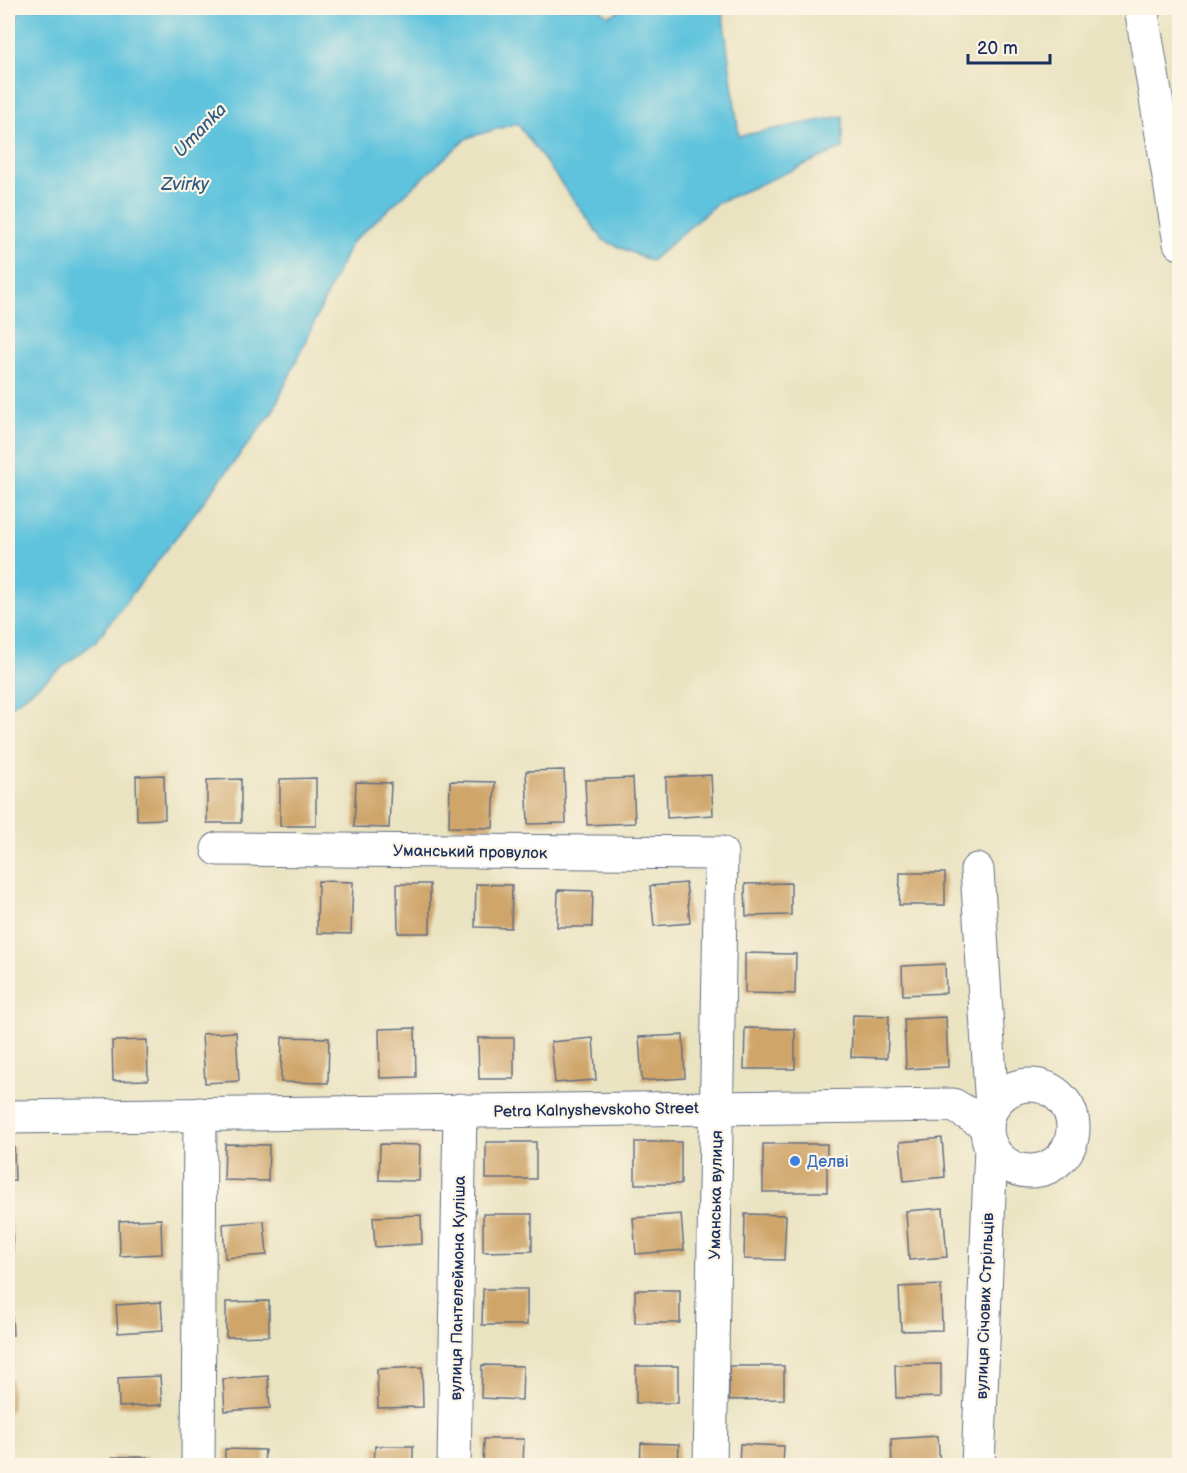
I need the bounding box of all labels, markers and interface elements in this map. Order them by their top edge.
scale bar [968,27,1050,65]
text: 20 m [977,38,1018,59]
water label: Umanka [170,99,231,162]
water label: Zvirky [160,174,210,195]
street label: Уманський провулок [393,842,548,863]
street label: Petra Kalnyshevskoho Street [493,1099,699,1122]
street label: Уманська вулиця [706,1130,727,1260]
place label: Делві [807,1153,849,1172]
marker: Делві [788,1154,802,1168]
street label: вулиця Пантелеймона Куліша [447,1175,470,1400]
street label: вулиця Січових Стрільців [973,1212,998,1400]

